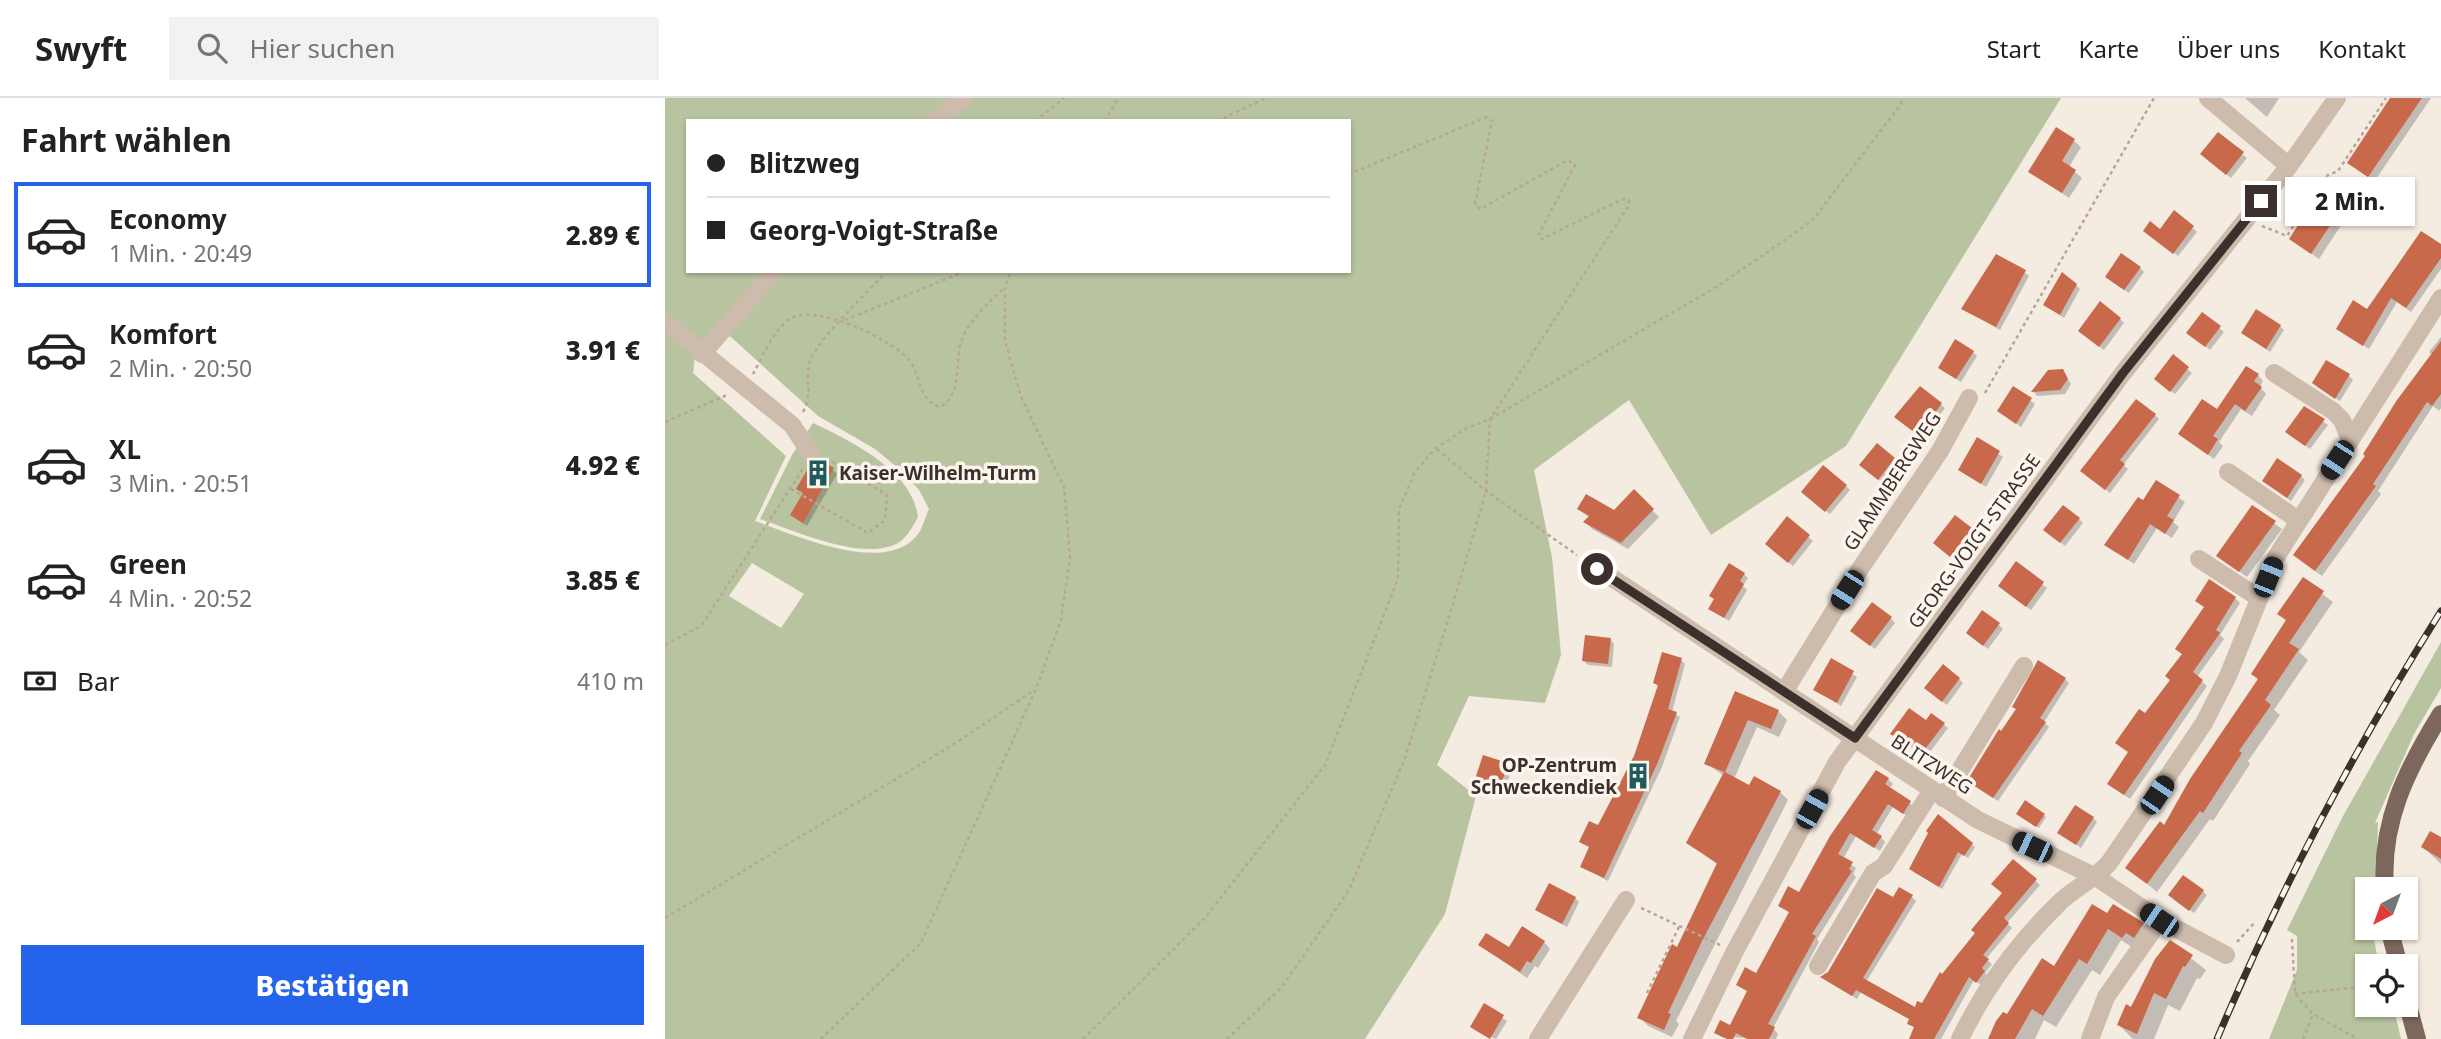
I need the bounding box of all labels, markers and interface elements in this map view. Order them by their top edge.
search box [169,17,659,80]
text: Swyft [35,26,127,71]
icon: search [193,29,231,67]
text: Hier suchen [249,30,395,66]
text: Start [1987,32,2041,65]
text: Karte [2079,32,2139,65]
text: Über uns [2177,32,2280,65]
text: Kontakt [2318,32,2406,65]
text: Fahrt wählen [21,118,232,161]
text: Blitzweg [749,145,860,181]
callout: 2 Min. [2285,176,2415,226]
route end [2245,185,2277,217]
text: 2 Min. [2315,185,2385,217]
text: Economy [109,201,227,237]
icon: car [25,203,88,266]
text: Georg-Voigt-Straße [749,212,998,248]
text: 2.89 € [566,217,640,253]
text: 1 Min. · 20:49 [109,237,252,269]
text: Komfort [109,316,217,352]
icon: car [25,318,88,381]
text: 3.91 € [566,332,640,368]
text: 2 Min. · 20:50 [109,352,252,384]
street label: GLAMMBERGWEG [1837,406,1947,556]
text: XL [109,431,141,467]
icon: car [25,433,88,496]
car [2317,437,2358,483]
text: 4.92 € [566,447,640,483]
street label: GEORG-VOIGT-STRASSE [1902,449,2046,633]
building icon: Kaiser-Wilhelm-Turm [803,458,833,488]
place label: Kaiser-Wilhelm-Turm [839,460,1036,486]
text: 3 Min. · 20:51 [109,467,252,499]
text: Green [109,546,187,582]
icon: car [25,548,88,611]
route start [1581,553,1613,585]
car [2251,554,2286,600]
text: 3.85 € [566,562,640,598]
car [1827,567,1868,613]
text: 4 Min. · 20:52 [109,582,252,614]
icon: cash [21,662,59,700]
text: Bar [77,663,119,699]
text: 410 m [577,665,644,697]
street label: BLITZWEG [1886,728,1978,800]
place label: OP-Zentrum Schweckendiek [1471,752,1617,800]
building icon: OP-Zentrum Schweckendiek [1623,761,1653,791]
car [2137,772,2178,818]
car [1793,786,1832,832]
car [2009,829,2056,865]
north arrow [2355,877,2419,940]
map controls [2355,877,2418,1017]
car [2136,900,2183,940]
button: Bestätigen [21,945,644,1025]
button: locate [2355,954,2418,1017]

